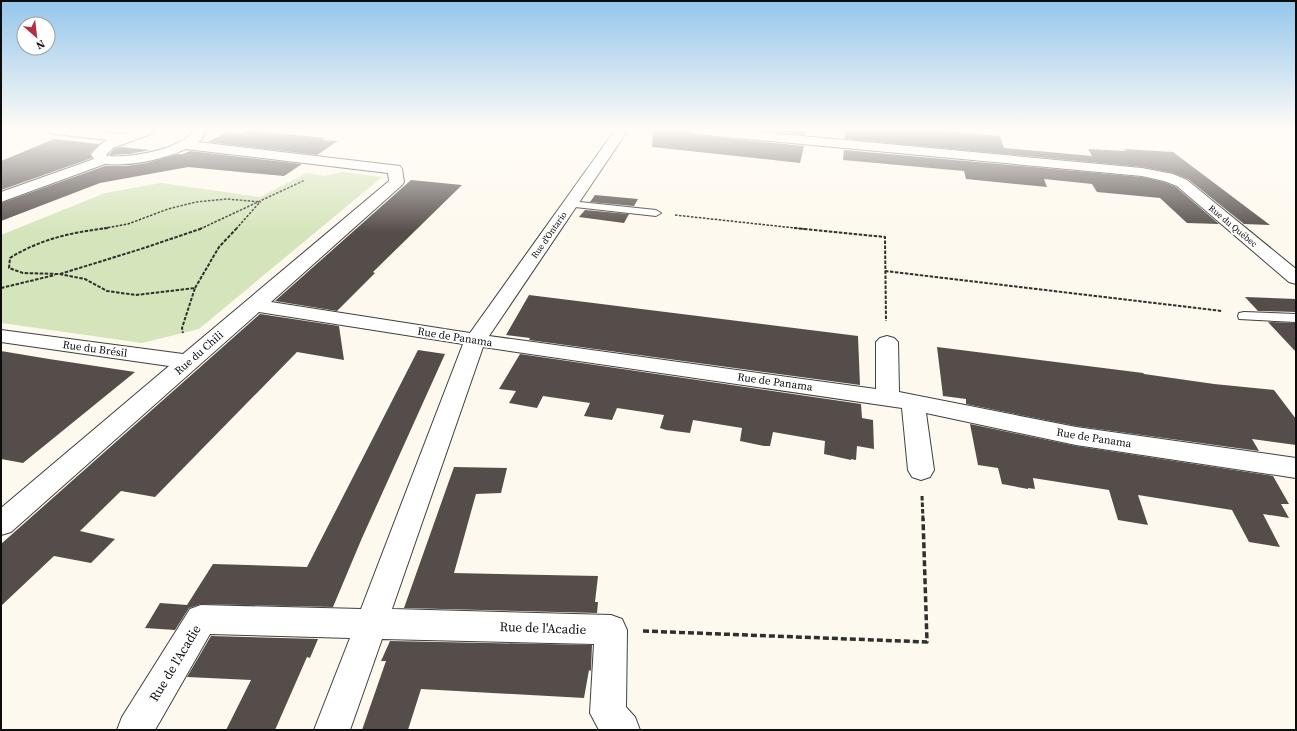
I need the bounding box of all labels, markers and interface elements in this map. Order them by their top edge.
north arrow [16,16,56,56]
text: N [33,36,48,53]
street label: Rue du Québec [1206,202,1260,250]
street label: Rue d'Ontario [528,209,570,261]
street label: Rue de Panama [416,324,494,350]
street label: Rue du Chili [171,328,227,378]
street label: Rue du Brésil [62,337,128,361]
street label: Rue de Panama [736,369,814,395]
street label: Rue de Panama [1055,425,1133,451]
street label: Rue de l'Acadie [499,618,587,638]
street label: Rue de l'Acadie [145,621,205,704]

